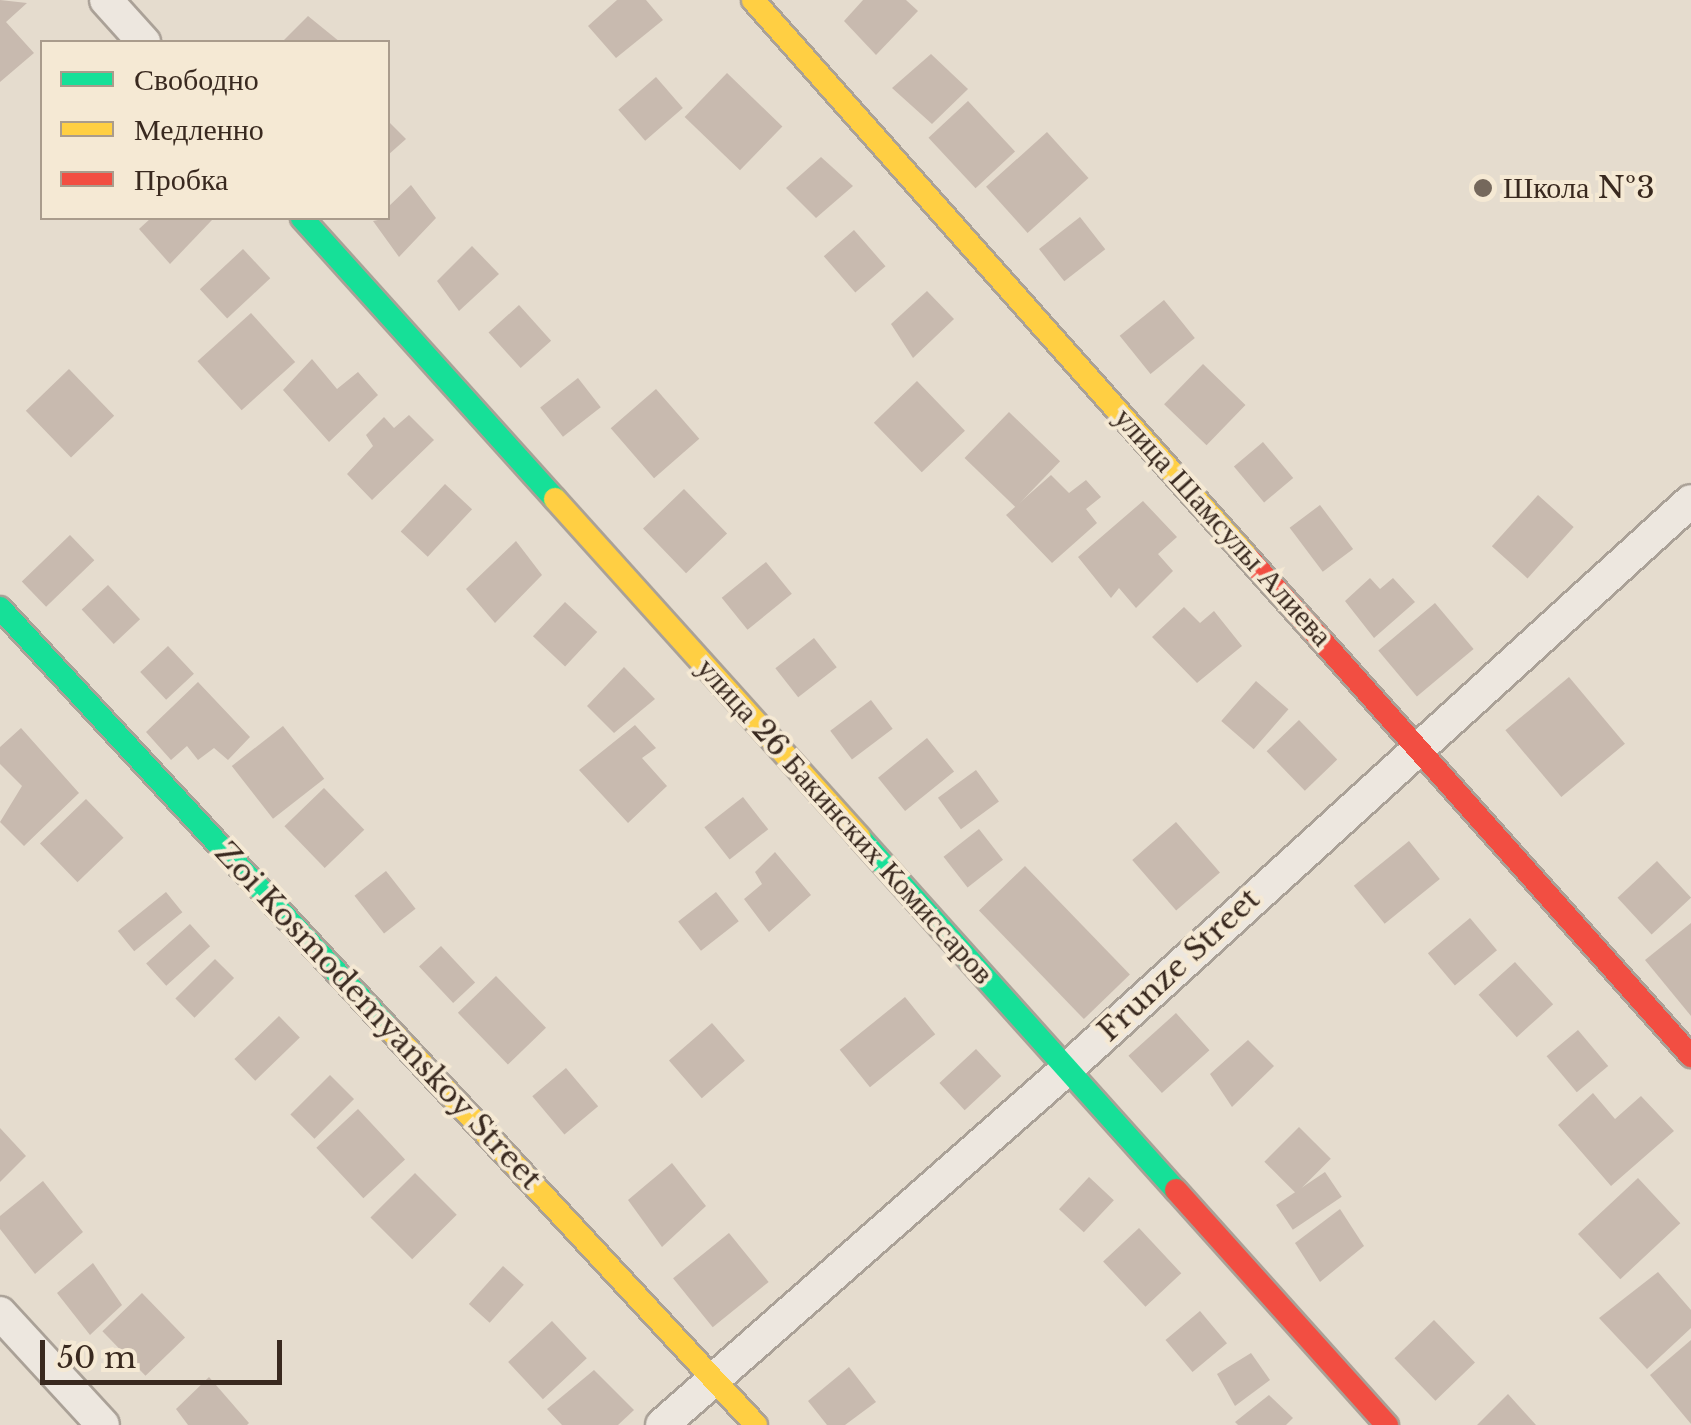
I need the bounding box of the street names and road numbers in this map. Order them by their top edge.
street label: улица Шамсулы Алиева [1106,400,1340,654]
street label: улица 26 Бакинских Комиссаров [689,651,1001,991]
street label: Zoi Kosmodemyanskoy Street [207,835,549,1197]
street label: Frunze Street [1091,881,1267,1049]

